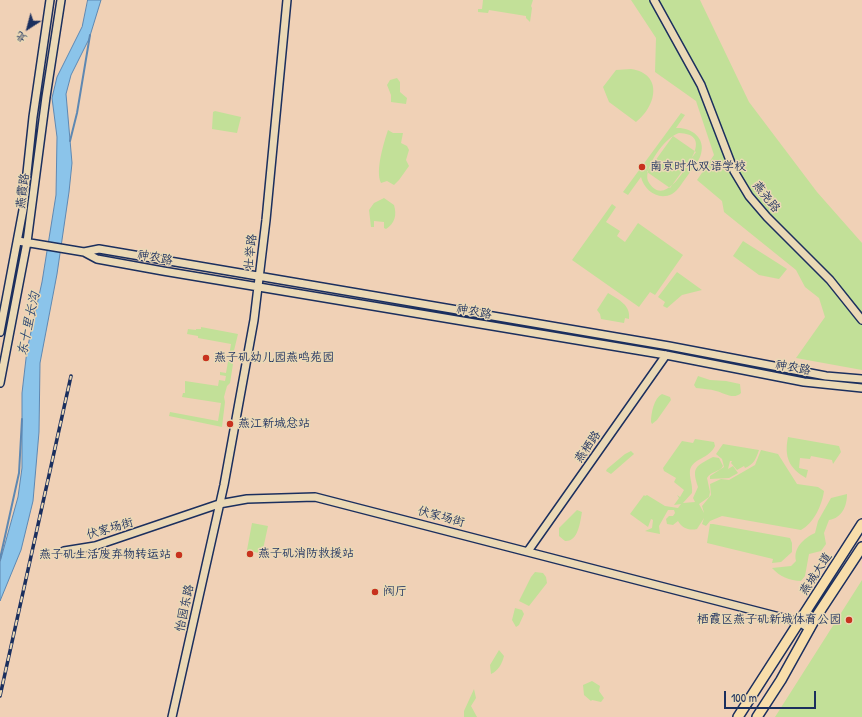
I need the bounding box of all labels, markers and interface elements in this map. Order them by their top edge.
north arrow [8,8,48,48]
text: 北 [12,29,30,47]
place label: 南京时代双语学校 [650,160,746,174]
marker: 南京时代双语学校 [637,162,647,172]
street label: 燕霞路 [14,172,32,210]
street label: 燕尧路 [749,178,783,216]
street label: 壮举路 [242,233,260,271]
street label: 神农路 [136,248,174,268]
water label: 东十里长沟 [15,291,43,357]
street label: 神农路 [455,302,493,322]
place label: 燕子矶幼儿园燕鸣苑园 [214,351,334,365]
marker: 燕子矶幼儿园燕鸣苑园 [201,353,211,363]
street label: 神农路 [774,358,812,378]
place label: 燕江新城总站 [238,417,310,431]
marker: 燕江新城总站 [225,419,235,429]
street label: 燕栖路 [572,428,604,466]
street label: 伏家场街 [416,504,466,530]
street label: 伏家场街 [85,515,135,543]
place label: 燕子矶消防救援站 [258,547,354,561]
place label: 燕子矶生活废弃物转运站 [39,548,171,562]
marker: 燕子矶消防救援站 [245,549,255,559]
marker: 燕子矶生活废弃物转运站 [174,550,184,560]
street label: 燕城大道 [797,550,835,598]
street label: 怡园东路 [173,583,197,633]
place label: 阀厅 [383,585,407,599]
marker: 阀厅 [370,587,380,597]
place label: 栖霞区燕子矶新城体育公园 [697,613,841,627]
marker: 栖霞区燕子矶新城体育公园 [844,615,854,625]
scale bar [726,683,818,709]
text: 100 m [731,689,757,706]

